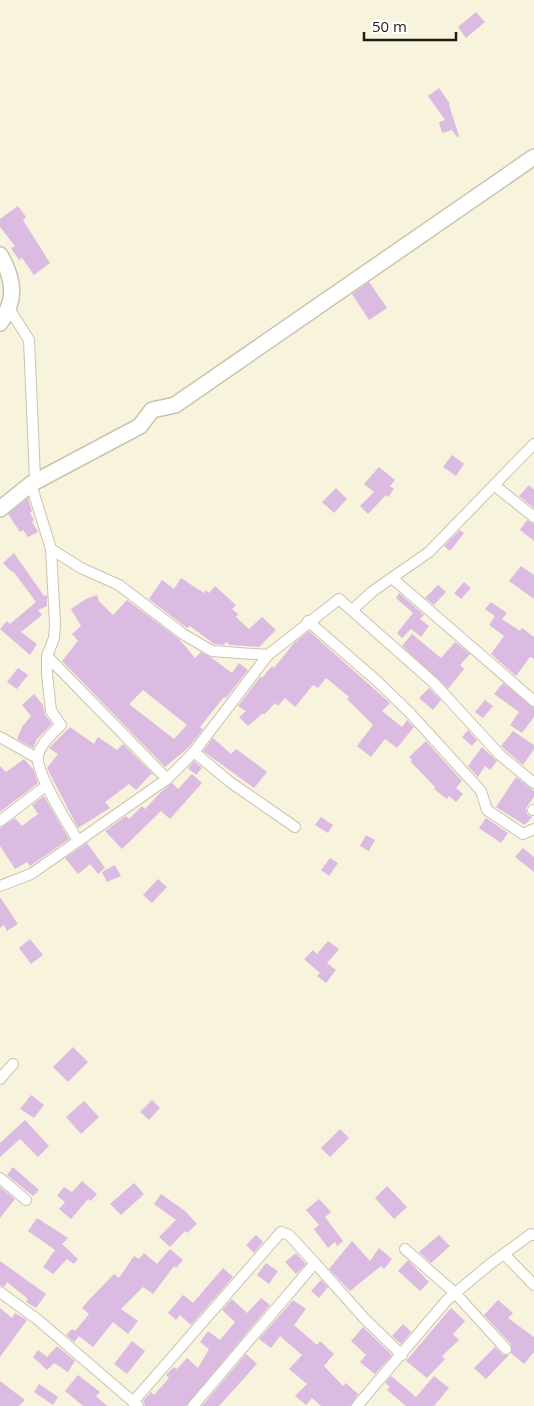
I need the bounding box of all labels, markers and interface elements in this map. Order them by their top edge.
scale bar [364,10,456,42]
text: 50 m [372,16,407,36]

